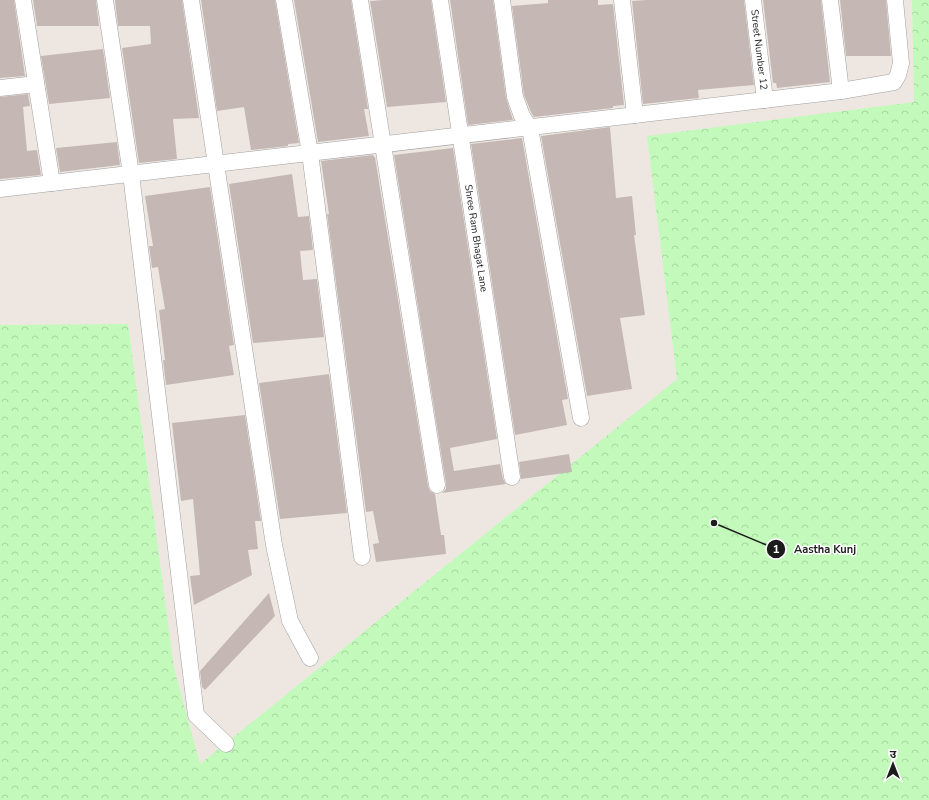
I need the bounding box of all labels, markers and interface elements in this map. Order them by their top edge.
street label: Street Number 12 [747,9,771,91]
street label: Shree Ram Bhagat Lane [461,184,491,293]
callout: Aastha Kunj [766,537,864,560]
text: 1 [772,541,780,557]
text: Aastha Kunj [794,542,856,557]
north arrow [873,744,913,784]
text: उ [890,747,897,762]

